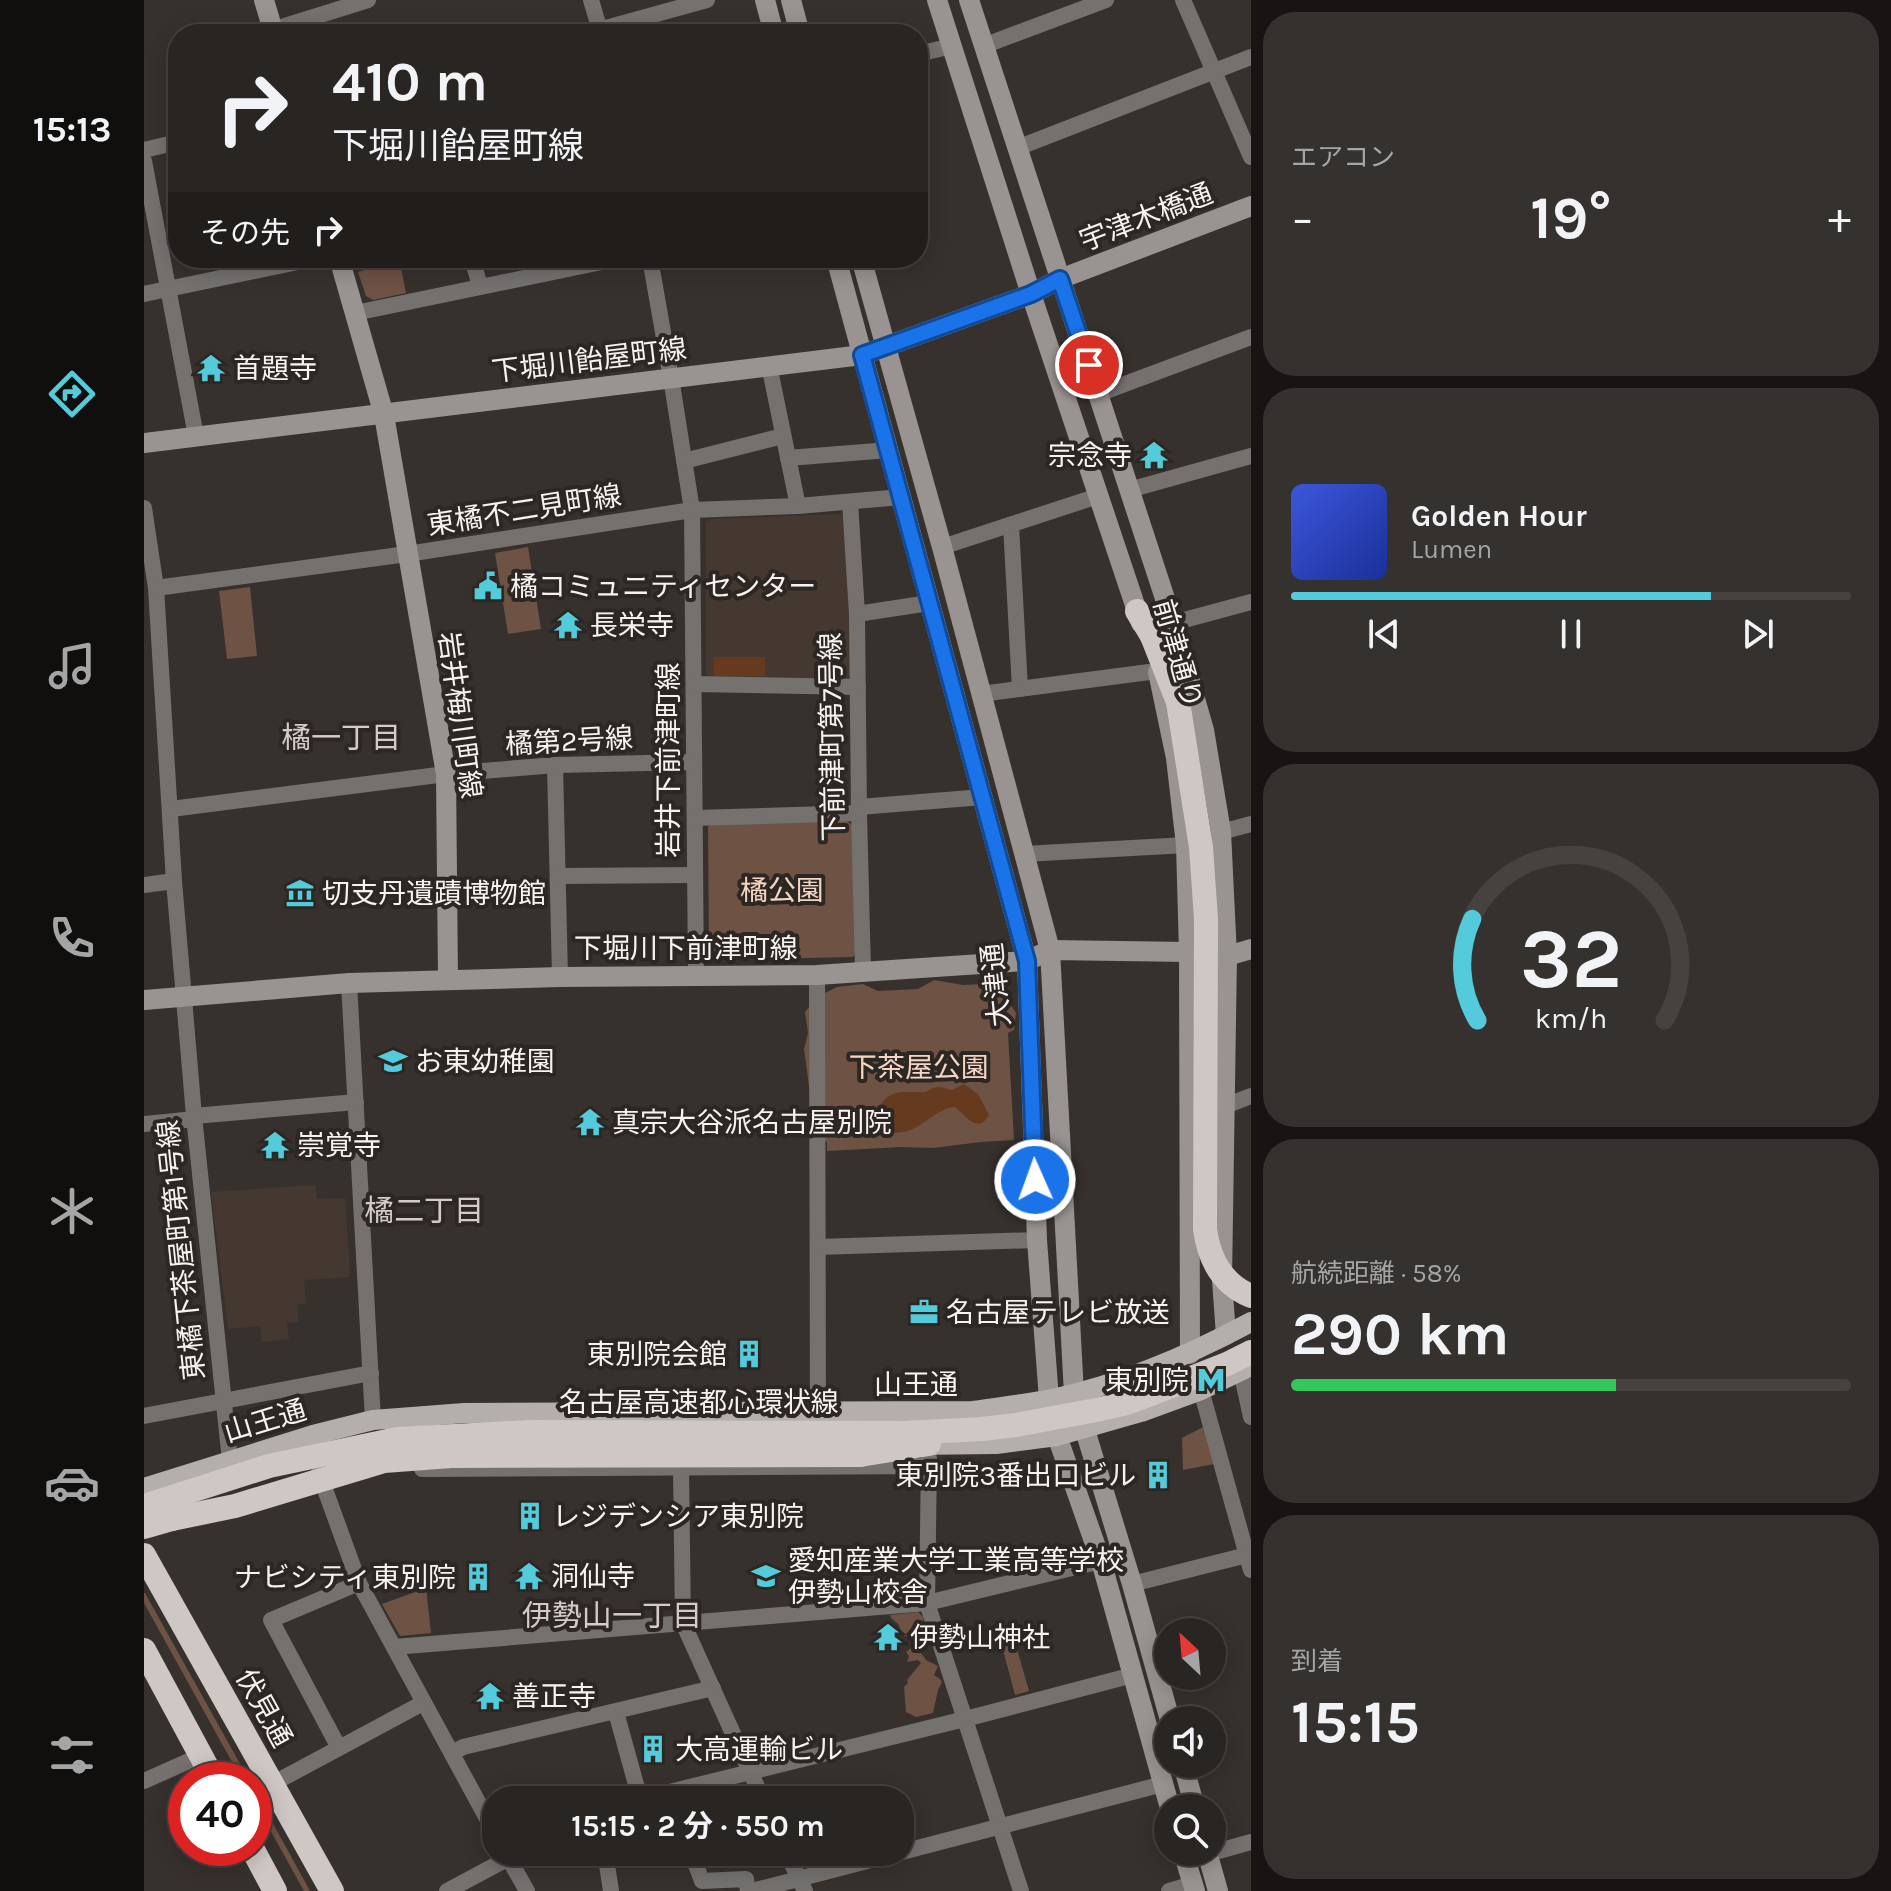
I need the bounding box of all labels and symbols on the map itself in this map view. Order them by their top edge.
street label: 宇津木橋通 [1075,177,1217,257]
pin [1055,331,1123,399]
street label: 下堀川飴屋町線 [490,332,688,388]
place label: 首題寺 [233,352,317,385]
temple icon: 首題寺 [196,353,226,383]
place label: 宗念寺 [1048,439,1132,472]
temple icon: 宗念寺 [1139,440,1169,470]
street label: 東橘不二見町線 [425,478,623,542]
place label: 橘コミュニティセンター [510,570,816,603]
public building icon: 橘コミュニティセンター [473,571,503,601]
street label: 前津通り [1147,596,1209,712]
place label: 長栄寺 [590,609,674,642]
temple icon: 長栄寺 [553,610,583,640]
street label: 岩井梅川町線 [432,630,488,800]
street label: 下前津町第7号線 [814,632,850,842]
street label: 岩井下前津町線 [652,662,685,858]
district label: 橘一丁目 [281,720,401,756]
street label: 橘第2号線 [504,721,634,761]
park label: 橘公園 [740,874,824,907]
place label: 切支丹遺蹟博物館 [322,877,546,910]
museum icon: 切支丹遺蹟博物館 [285,878,315,908]
street label: 下堀川下前津町線 [574,932,798,965]
street label: 大津通 [975,941,1017,1029]
place label: お東幼稚園 [415,1045,555,1078]
school or university icon: お東幼稚園 [378,1046,408,1076]
park label: 下茶屋公園 [849,1051,989,1084]
place label: 真宗大谷派名古屋別院 [612,1106,892,1139]
temple icon: 真宗大谷派名古屋別院 [575,1107,605,1137]
street label: 東橘下茶屋町第1号線 [151,1118,211,1382]
place label: 崇覚寺 [297,1129,381,1162]
temple icon: 崇覚寺 [260,1130,290,1160]
position arrow [993,1138,1077,1222]
district label: 橘二丁目 [364,1193,484,1229]
place label: 名古屋テレビ放送 [946,1296,1170,1329]
office icon: 名古屋テレビ放送 [909,1297,939,1327]
place label: 東別院会館 [587,1338,727,1371]
building icon: 東別院会館 [734,1339,764,1369]
place label: 東別院 [1105,1364,1189,1397]
metro station icon: 東別院 [1196,1365,1226,1395]
street label: 山王通 [874,1368,958,1401]
street label: 名古屋高速都心環状線 [559,1386,839,1419]
street label: 山王通 [220,1393,310,1449]
place label: 東別院3番出口ビル [895,1459,1136,1492]
building icon: 東別院3番出口ビル [1143,1460,1173,1490]
place label: レジデンシア東別院 [552,1500,804,1533]
building icon: レジデンシア東別院 [515,1501,545,1531]
place label: 愛知産業大学工業高等学校 伊勢山校舎 [788,1544,1124,1609]
place label: 洞仙寺 [551,1560,635,1593]
place label: ナビシティ東別院 [234,1561,456,1594]
temple icon: 洞仙寺 [514,1561,544,1591]
school or university icon: 愛知産業大学工業高等学校 伊勢山校舎 [751,1561,781,1591]
building icon: ナビシティ東別院 [463,1562,493,1592]
district label: 伊勢山一丁目 [522,1598,702,1634]
north arrow [1154,1618,1226,1690]
place label: 伊勢山神社 [910,1621,1050,1654]
temple icon: 伊勢山神社 [873,1622,903,1652]
street label: 伏見通 [229,1663,299,1753]
place label: 善正寺 [512,1680,596,1713]
temple icon: 善正寺 [475,1681,505,1711]
place label: 大高運輸ビル [675,1733,843,1766]
building icon: 大高運輸ビル [638,1734,668,1764]
speed limit sign: 40 [168,1762,272,1866]

